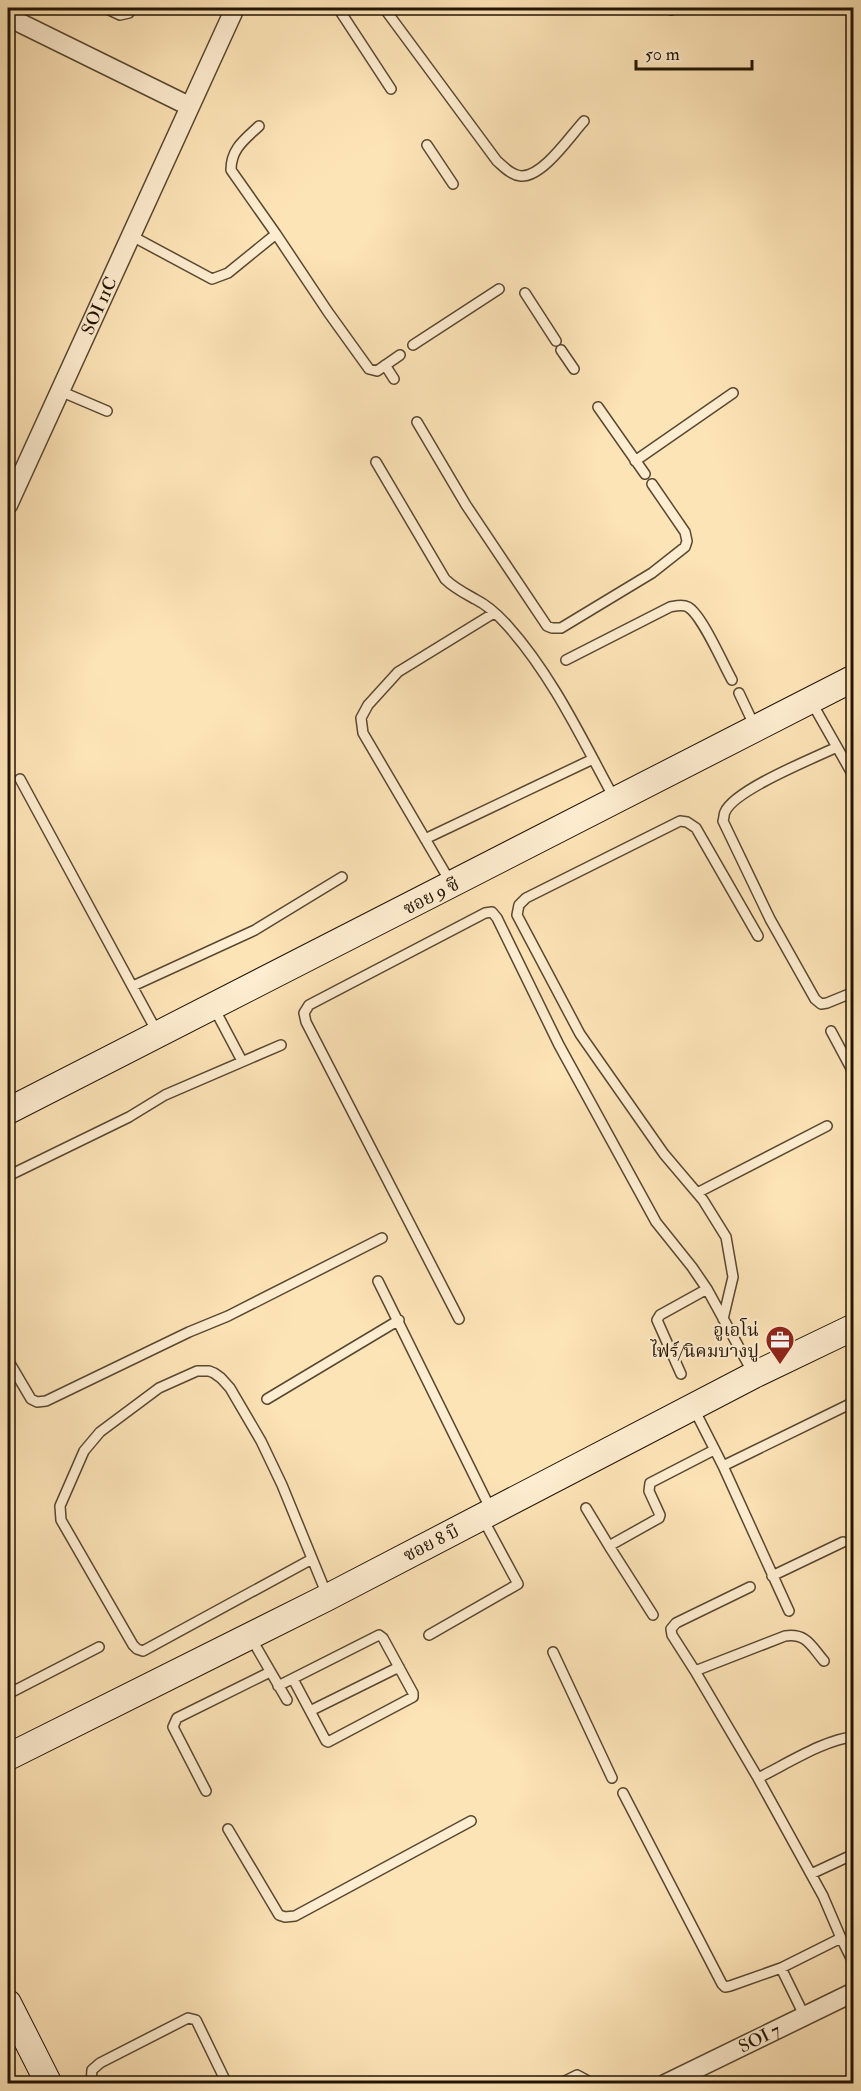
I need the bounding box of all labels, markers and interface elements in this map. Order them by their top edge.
scale bar [636,33,752,71]
text: 50 m [645,43,680,66]
street label: SOI 11C [76,273,123,339]
street label: ซอย 9 ซี [399,873,463,920]
place label: อูเอโน่ ไฟร์/นิคมบางปู [650,1317,759,1363]
office icon: อูเอโน่ ไฟร์/นิคมบางปู [764,1324,796,1366]
street label: ซอย 8 บี [400,1520,463,1567]
street label: SOI 7 [735,2019,784,2058]

